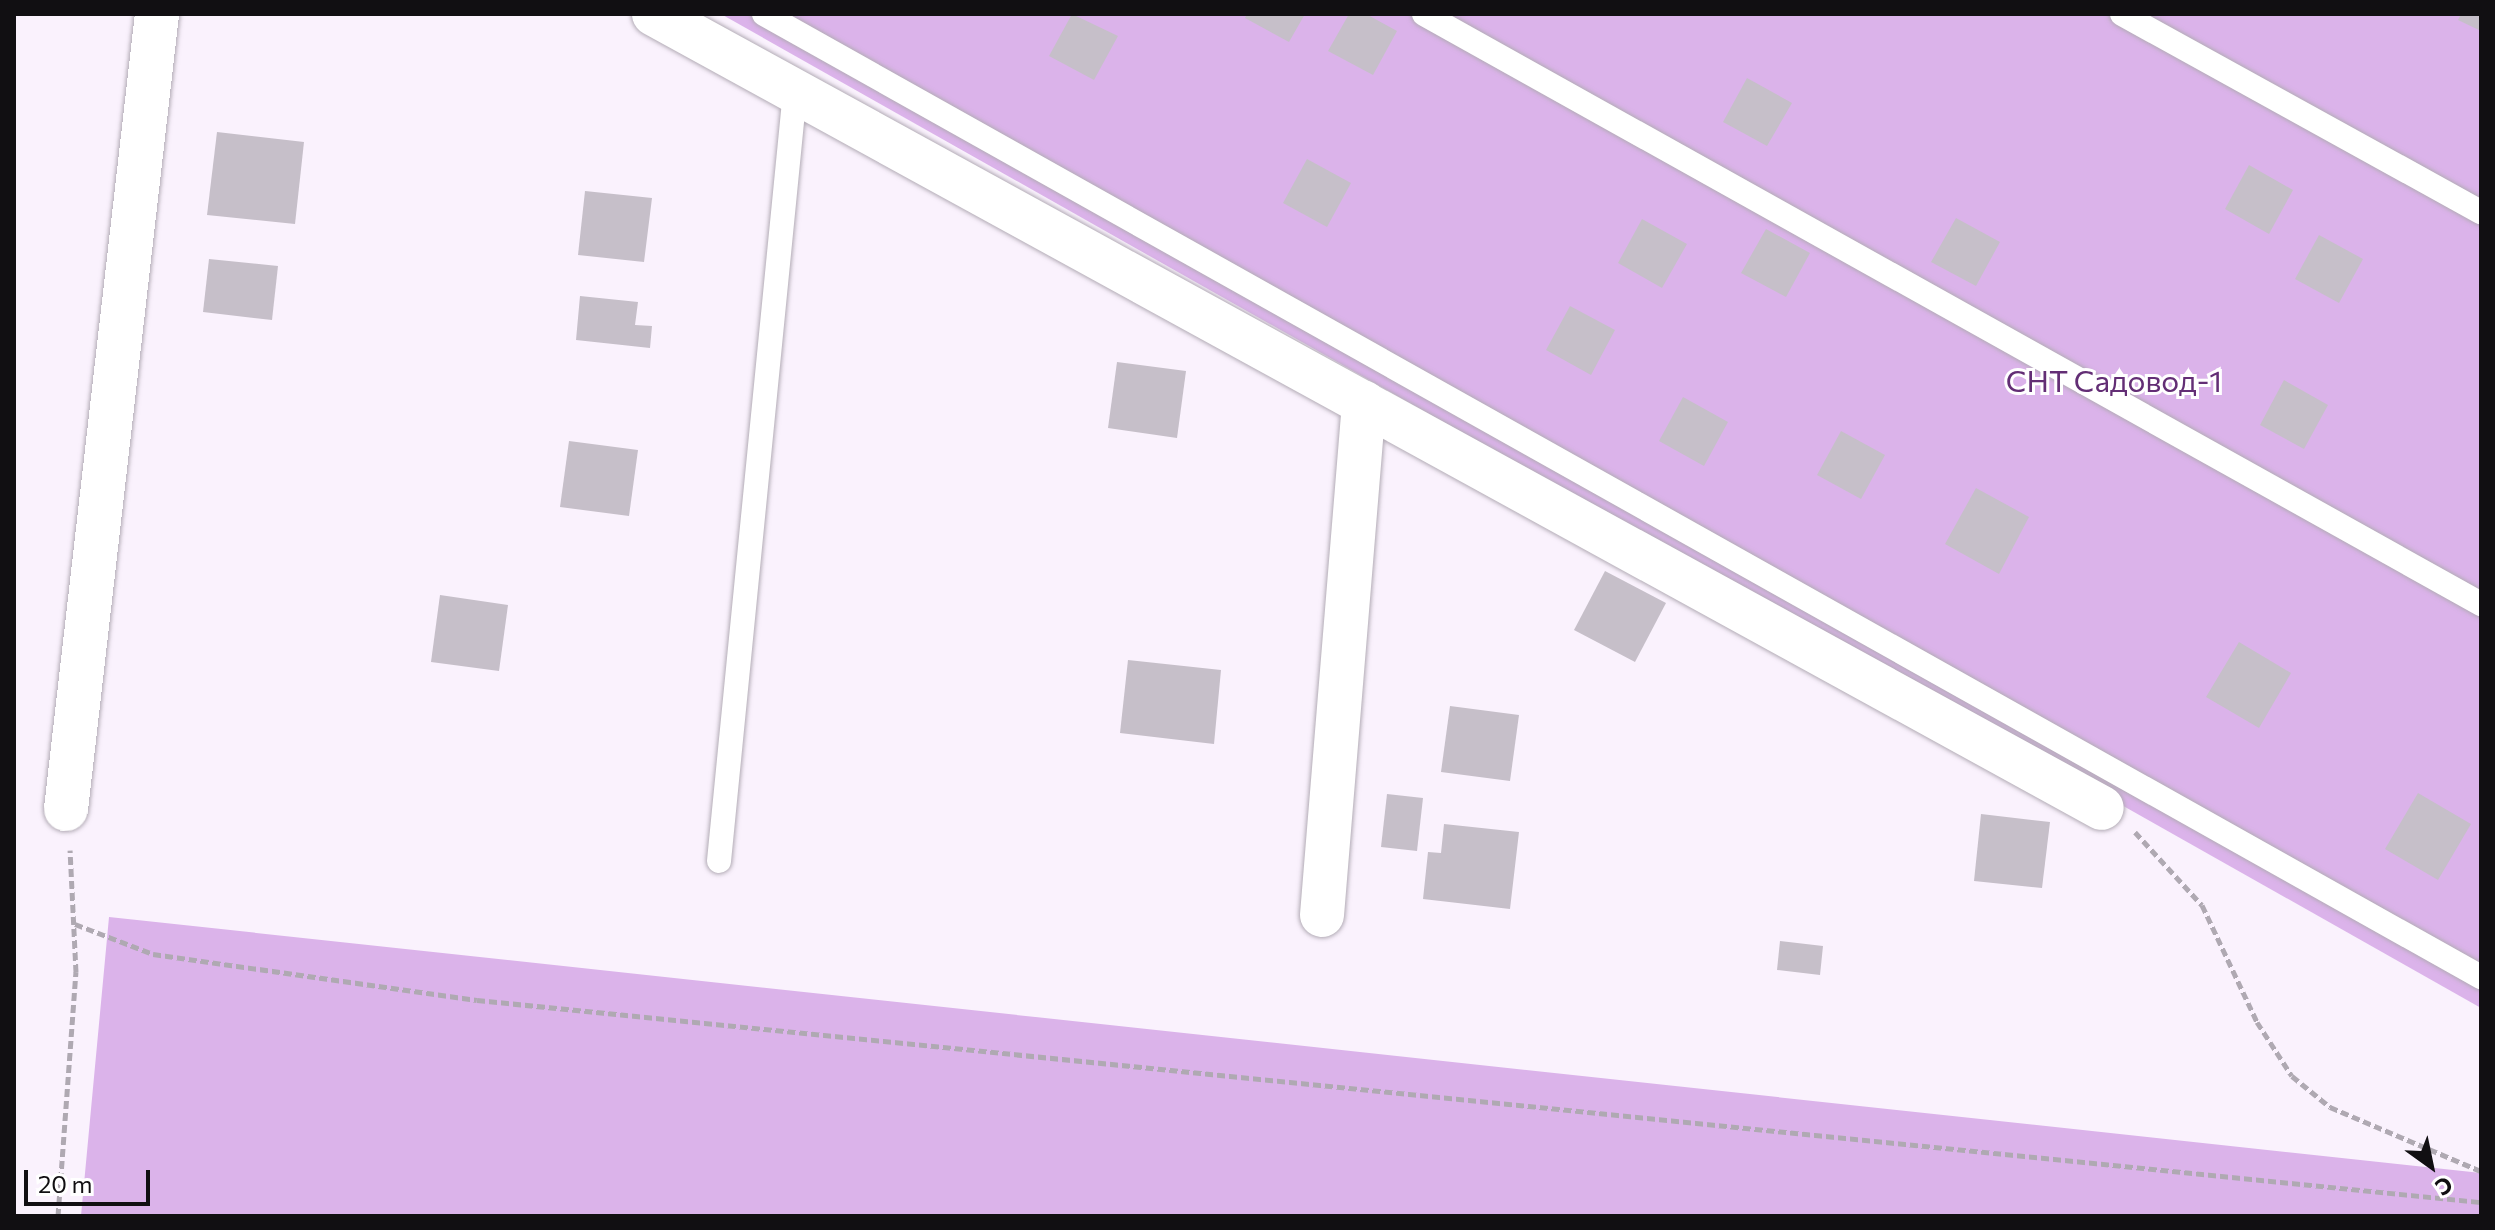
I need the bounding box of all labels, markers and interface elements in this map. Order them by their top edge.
park label: СНТ Садовод-1 [2006,362,2222,398]
north arrow [2391,1126,2471,1206]
scale bar [28,1154,154,1204]
text: 20 m [38,1169,92,1198]
text: С [2431,1171,2458,1202]

